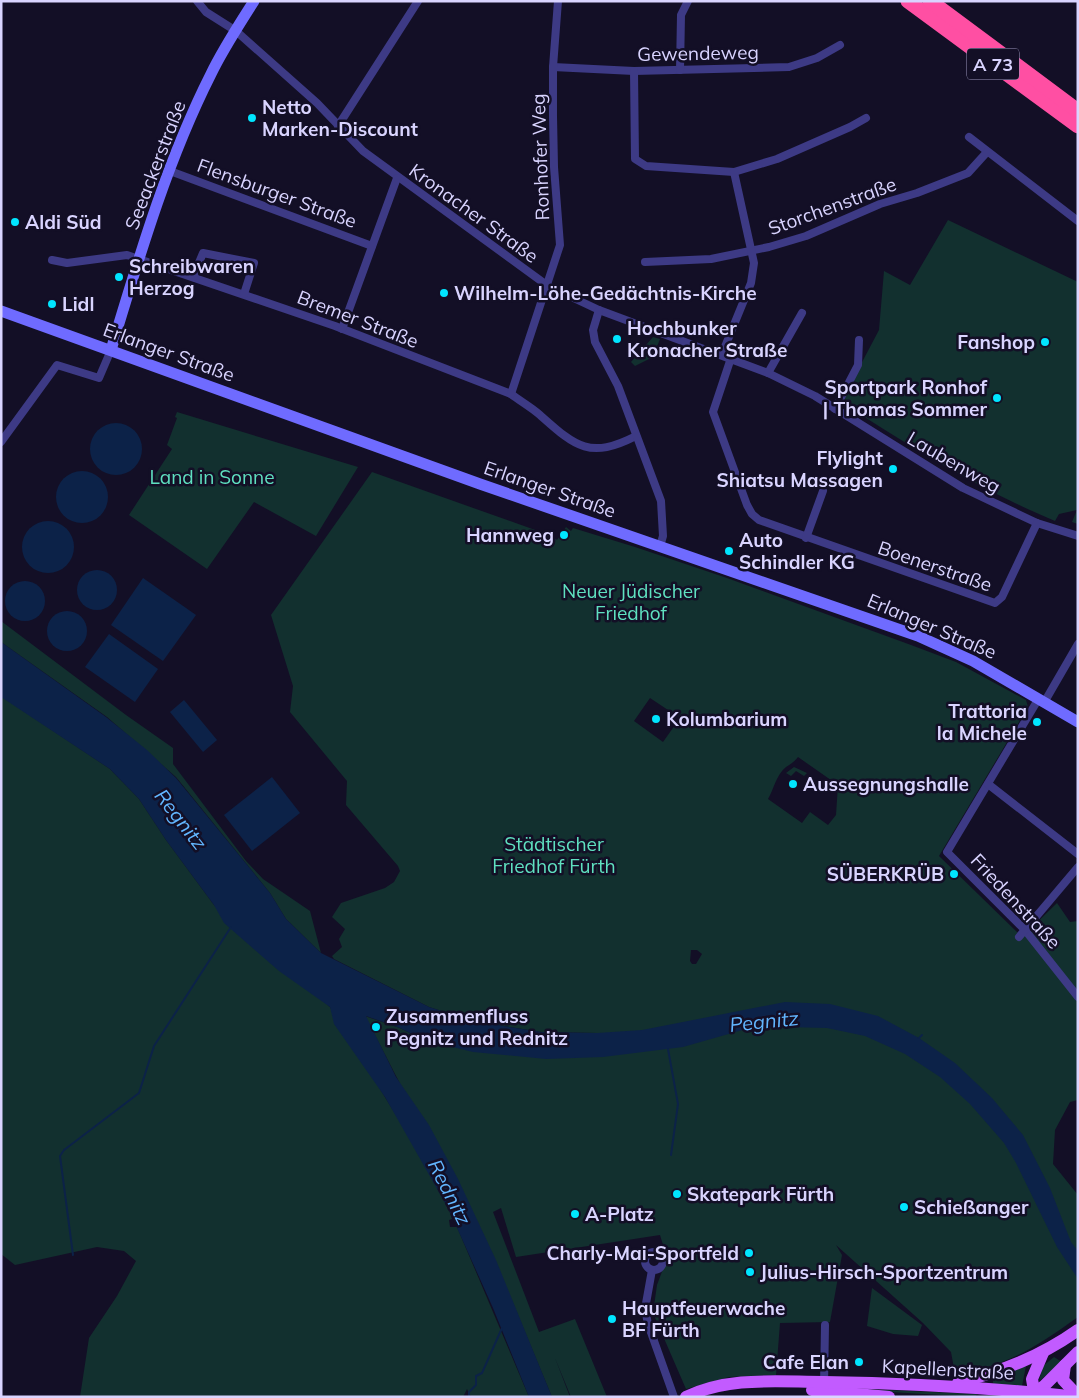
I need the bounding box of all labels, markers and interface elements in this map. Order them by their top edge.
street label: Gewendeweg [637,40,759,66]
road number: A 73 [967,49,1019,80]
street label: Ronhofer Weg [526,93,554,221]
place label: Netto Marken-Discount [262,95,418,141]
street label: Seeackerstraße [119,97,191,233]
marker: Netto Marken-Discount [246,112,258,124]
street label: Flensburger Straße [194,153,360,233]
street label: Kronacher Straße [405,158,543,268]
street label: Storchenstraße [765,172,899,240]
place label: Aldi Süd [25,210,102,234]
marker: Aldi Süd [9,216,21,228]
place label: Schreibwaren Herzog [129,254,254,300]
marker: Schreibwaren Herzog [113,271,125,283]
place label: Wilhelm-Löhe-Gedächtnis-Kirche [454,281,757,305]
street label: Bremer Straße [294,285,422,353]
marker: Wilhelm-Löhe-Gedächtnis-Kirche [438,287,450,299]
place label: Lidl [62,292,94,316]
marker: Lidl [46,298,58,310]
place label: Hochbunker Kronacher Straße [627,316,787,362]
street label: Erlanger Straße [100,317,238,387]
place label: Fanshop [957,330,1035,354]
marker: Hochbunker Kronacher Straße [611,333,623,345]
marker: Fanshop [1039,336,1051,348]
place label: Sportpark Ronhof | Thomas Sommer [823,375,988,421]
marker: Sportpark Ronhof | Thomas Sommer [991,392,1003,404]
street label: Laubenweg [903,426,1005,498]
place label: Flylight Shiatsu Massagen [716,446,883,492]
street label: Erlanger Straße [481,455,619,523]
marker: Flylight Shiatsu Massagen [887,463,899,475]
park label: Land in Sonne [149,465,275,489]
place label: Hannweg [466,523,554,547]
place label: Auto Schindler KG [739,528,855,574]
marker: Hannweg [558,529,570,541]
street label: Boenerstraße [875,535,995,597]
marker: Auto Schindler KG [723,545,735,557]
park label: Neuer Jüdischer Friedhof [562,579,700,625]
street label: Erlanger Straße [864,588,1000,664]
place label: Trattoria la Michele [937,699,1027,745]
place label: Kolumbarium [666,707,787,731]
marker: Kolumbarium [650,713,662,725]
marker: Trattoria la Michele [1031,716,1043,728]
place label: Aussegnungshalle [803,772,969,796]
marker: Aussegnungshalle [787,778,799,790]
water label: Regnitz [149,784,213,855]
park label: Städtischer Friedhof Fürth [492,832,616,878]
street label: Friedenstraße [966,848,1066,954]
place label: SÜBERKRÜB [827,862,944,886]
marker: SÜBERKRÜB [948,868,960,880]
place label: Zusammenfluss Pegnitz und Rednitz [386,1004,568,1050]
water label: Pegnitz [728,1005,800,1037]
marker: Zusammenfluss Pegnitz und Rednitz [370,1021,382,1033]
water label: Rednitz [423,1155,477,1230]
place label: Skatepark Fürth [687,1182,834,1206]
marker: Skatepark Fürth [671,1188,683,1200]
place label: Schießanger [914,1195,1029,1219]
marker: Schießanger [898,1201,910,1213]
place label: A-Platz [585,1202,654,1226]
marker: A-Platz [569,1208,581,1220]
place label: Charly-Mai-Sportfeld [546,1241,739,1265]
marker: Charly-Mai-Sportfeld [743,1247,755,1259]
place label: Julius-Hirsch-Sportzentrum [760,1260,1008,1284]
marker: Julius-Hirsch-Sportzentrum [744,1266,756,1278]
place label: Hauptfeuerwache BF Fürth [622,1296,785,1342]
marker: Hauptfeuerwache BF Fürth [606,1313,618,1325]
place label: Cafe Elan [763,1350,849,1374]
street label: Kapellenstraße [881,1354,1015,1384]
marker: Cafe Elan [853,1356,865,1368]

